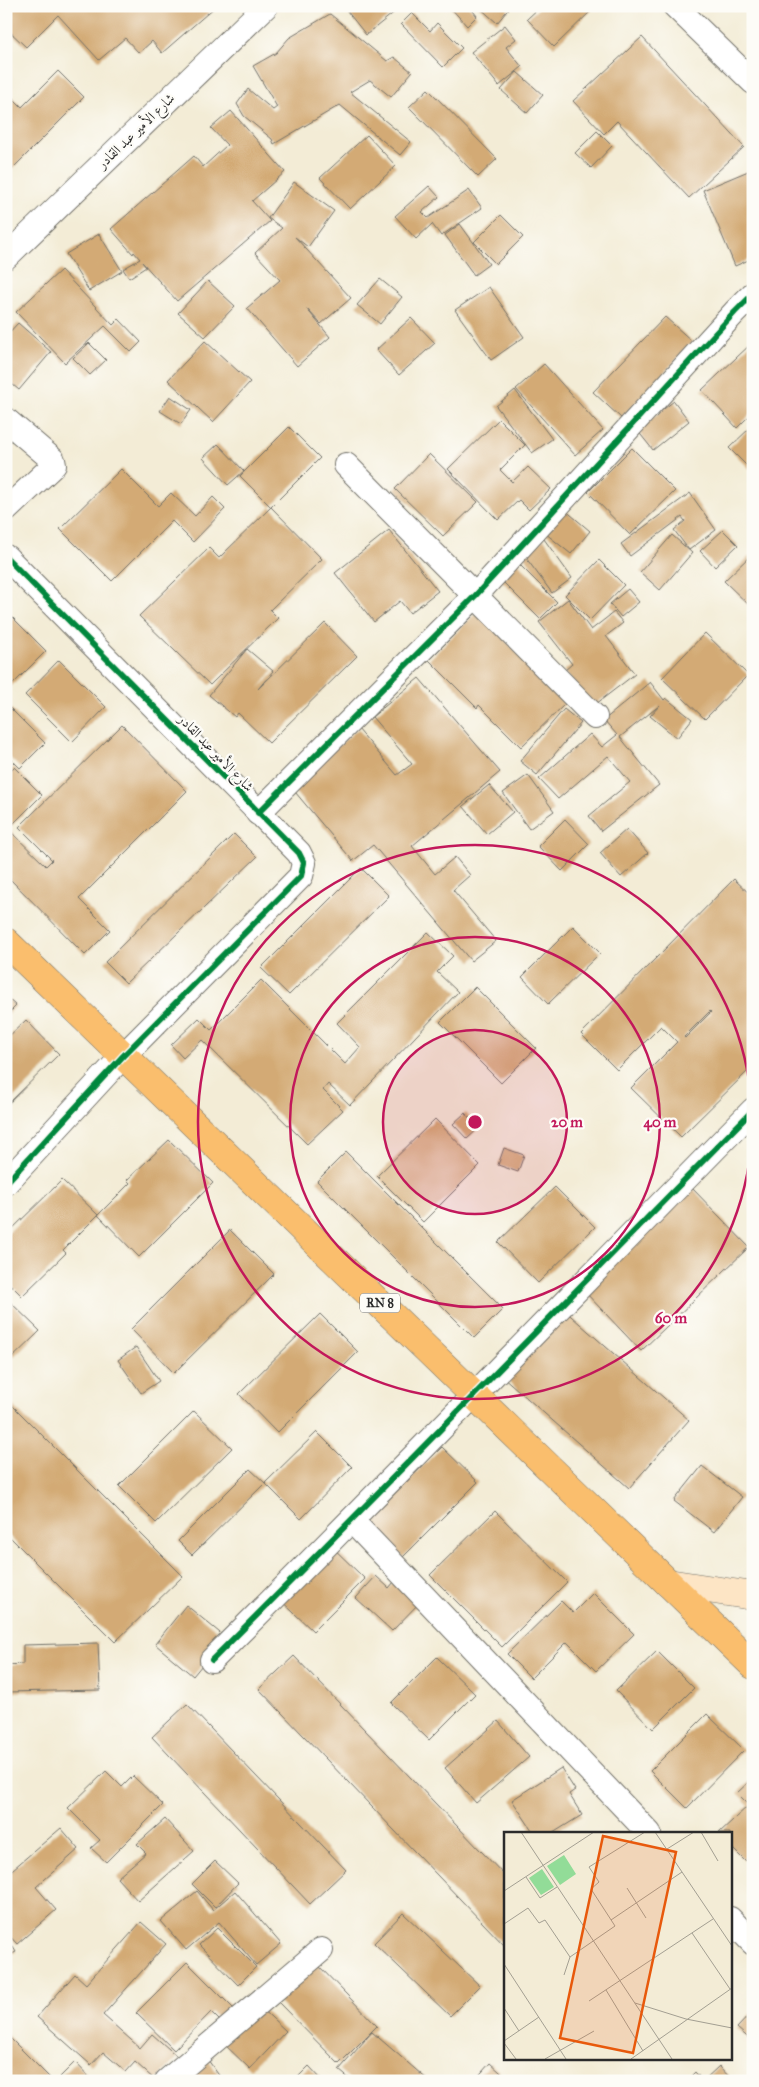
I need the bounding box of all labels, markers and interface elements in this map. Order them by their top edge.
street label: شارع الأمير عبد القادر [91,88,180,176]
street label: شارع الأمير عبد القادر [171,708,259,797]
centre of rings [466,1113,484,1131]
text: 20 m [551,1113,583,1131]
text: 40 m [644,1113,677,1132]
road number: RN 8 [360,1294,400,1312]
text: 60 m [655,1309,688,1327]
inset map [504,1832,732,2060]

